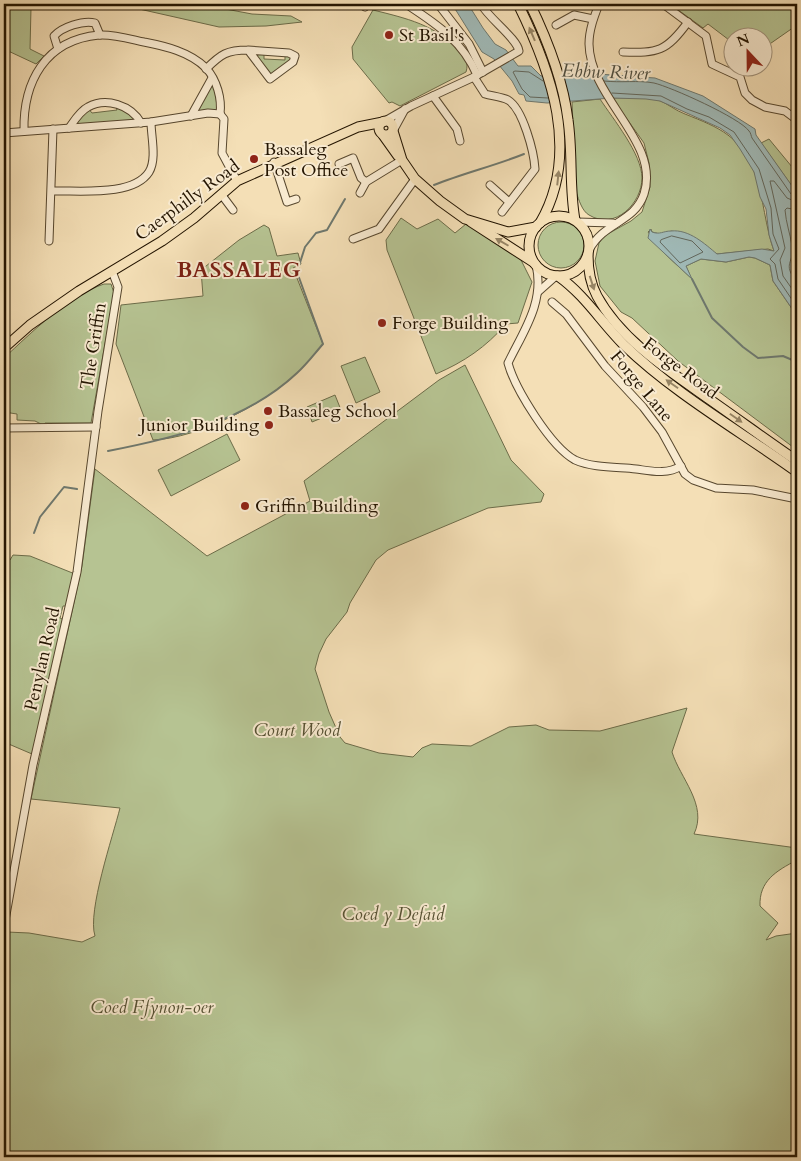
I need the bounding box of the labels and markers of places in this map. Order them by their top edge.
place label: St Basil's [399,23,464,48]
marker: St Basil's [383,29,395,41]
place label: Bassaleg Post Office [264,137,348,183]
marker: Bassaleg Post Office [248,153,260,165]
place label: Forge Building [392,311,509,336]
marker: Forge Building [376,317,388,329]
place label: Bassaleg School [278,399,397,424]
marker: Bassaleg School [262,405,274,417]
place label: Junior Building [137,413,260,438]
marker: Junior Building [263,419,275,431]
place label: Griffin Building [255,494,379,519]
marker: Griffin Building [239,500,251,512]

